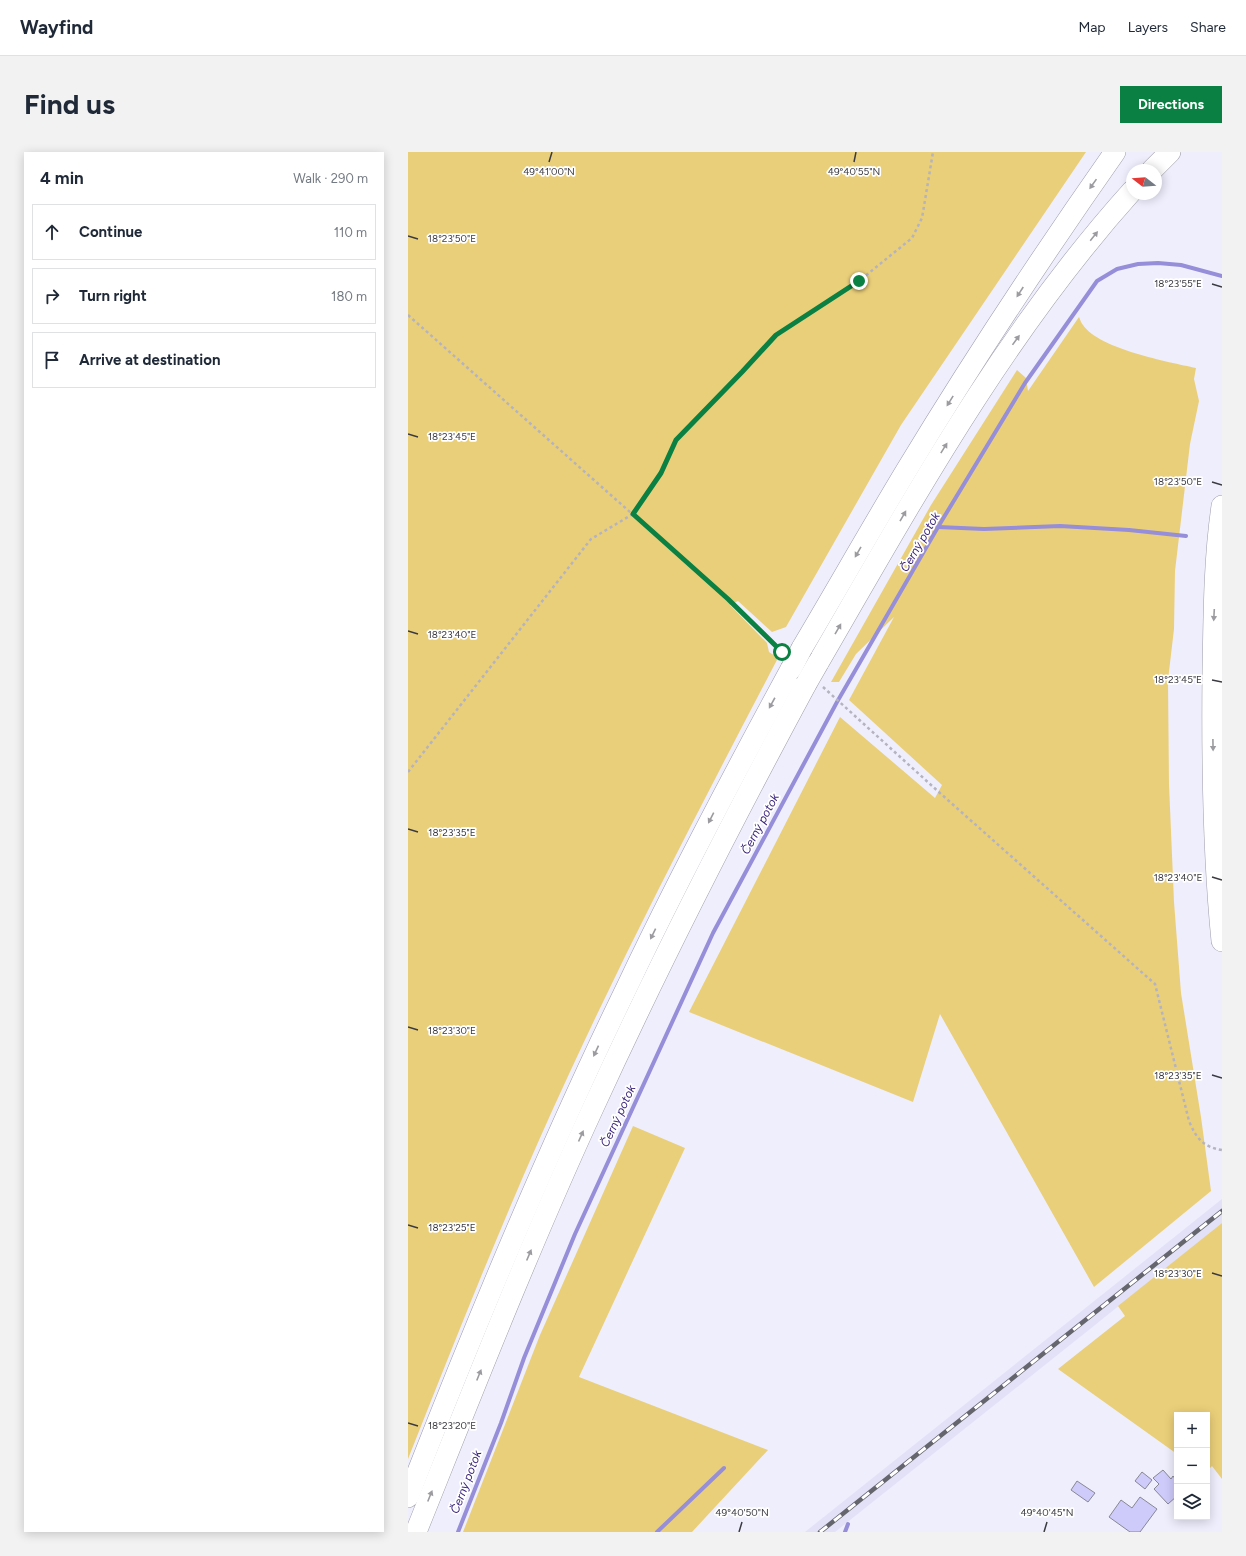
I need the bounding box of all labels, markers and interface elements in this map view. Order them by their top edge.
text: Wayfind [20,16,93,39]
text: Map [1078,19,1106,36]
text: Layers [1128,19,1168,36]
text: Share [1190,19,1226,36]
button: Directions [1120,86,1222,123]
text: Find us [24,87,115,121]
north arrow [1126,164,1162,200]
text: 49°41'00"N [523,165,575,178]
text: 49°40'55"N [828,165,880,178]
text: 4 min [40,168,84,188]
text: Walk · 290 m [293,171,368,186]
one-way arrow [1089,179,1097,189]
icon: ahead [41,221,63,243]
text: Continue [79,223,142,241]
text: 110 m [334,225,367,240]
one-way arrow [1089,231,1098,241]
text: 18°23'50"E [428,232,476,245]
route end [850,272,868,290]
text: 18°23'55"E [1154,277,1202,290]
icon: right [41,285,63,307]
text: Turn right [79,287,147,305]
one-way arrow [1016,287,1024,297]
text: 180 m [331,289,367,304]
one-way arrow [1012,335,1020,345]
icon: arrive [41,349,63,371]
text: Arrive at destination [79,351,220,369]
one-way arrow [946,395,953,407]
text: 18°23'45"E [428,430,476,443]
one-way arrow [940,443,948,453]
text: 18°23'50"E [1154,475,1202,488]
water label: Černý potok [897,509,943,574]
one-way arrow [899,510,906,522]
one-way arrow [855,547,862,558]
one-way arrow [1211,609,1218,621]
one-way arrow [834,623,841,635]
text: 18°23'40"E [428,628,476,641]
route start [773,643,791,661]
text: 18°23'45"E [1154,673,1202,686]
one-way arrow [769,697,776,709]
one-way arrow [1210,739,1216,752]
water label: Černý potok [738,790,782,857]
one-way arrow [708,812,714,824]
text: 18°23'35"E [428,826,476,839]
text: 18°23'40"E [1154,871,1202,884]
one-way arrow [649,928,656,940]
text: 18°23'30"E [428,1024,476,1037]
one-way arrow [593,1046,599,1057]
text: 18°23'35"E [1154,1069,1202,1082]
water label: Černý potok [598,1082,639,1149]
one-way arrow [577,1130,584,1142]
text: 18°23'25"E [428,1221,476,1234]
one-way arrow [526,1249,532,1261]
text: 18°23'30"E [1154,1267,1202,1280]
one-way arrow [476,1369,482,1381]
map controls [1174,1412,1210,1520]
button: + [1174,1412,1210,1448]
text: 18°23'20"E [428,1419,476,1432]
water label: Černý potok [448,1447,485,1516]
button: − [1174,1448,1210,1484]
button: layers [1174,1484,1210,1520]
one-way arrow [428,1489,434,1501]
text: 49°40'50"N [715,1506,769,1519]
text: 49°40'45"N [1020,1506,1074,1519]

